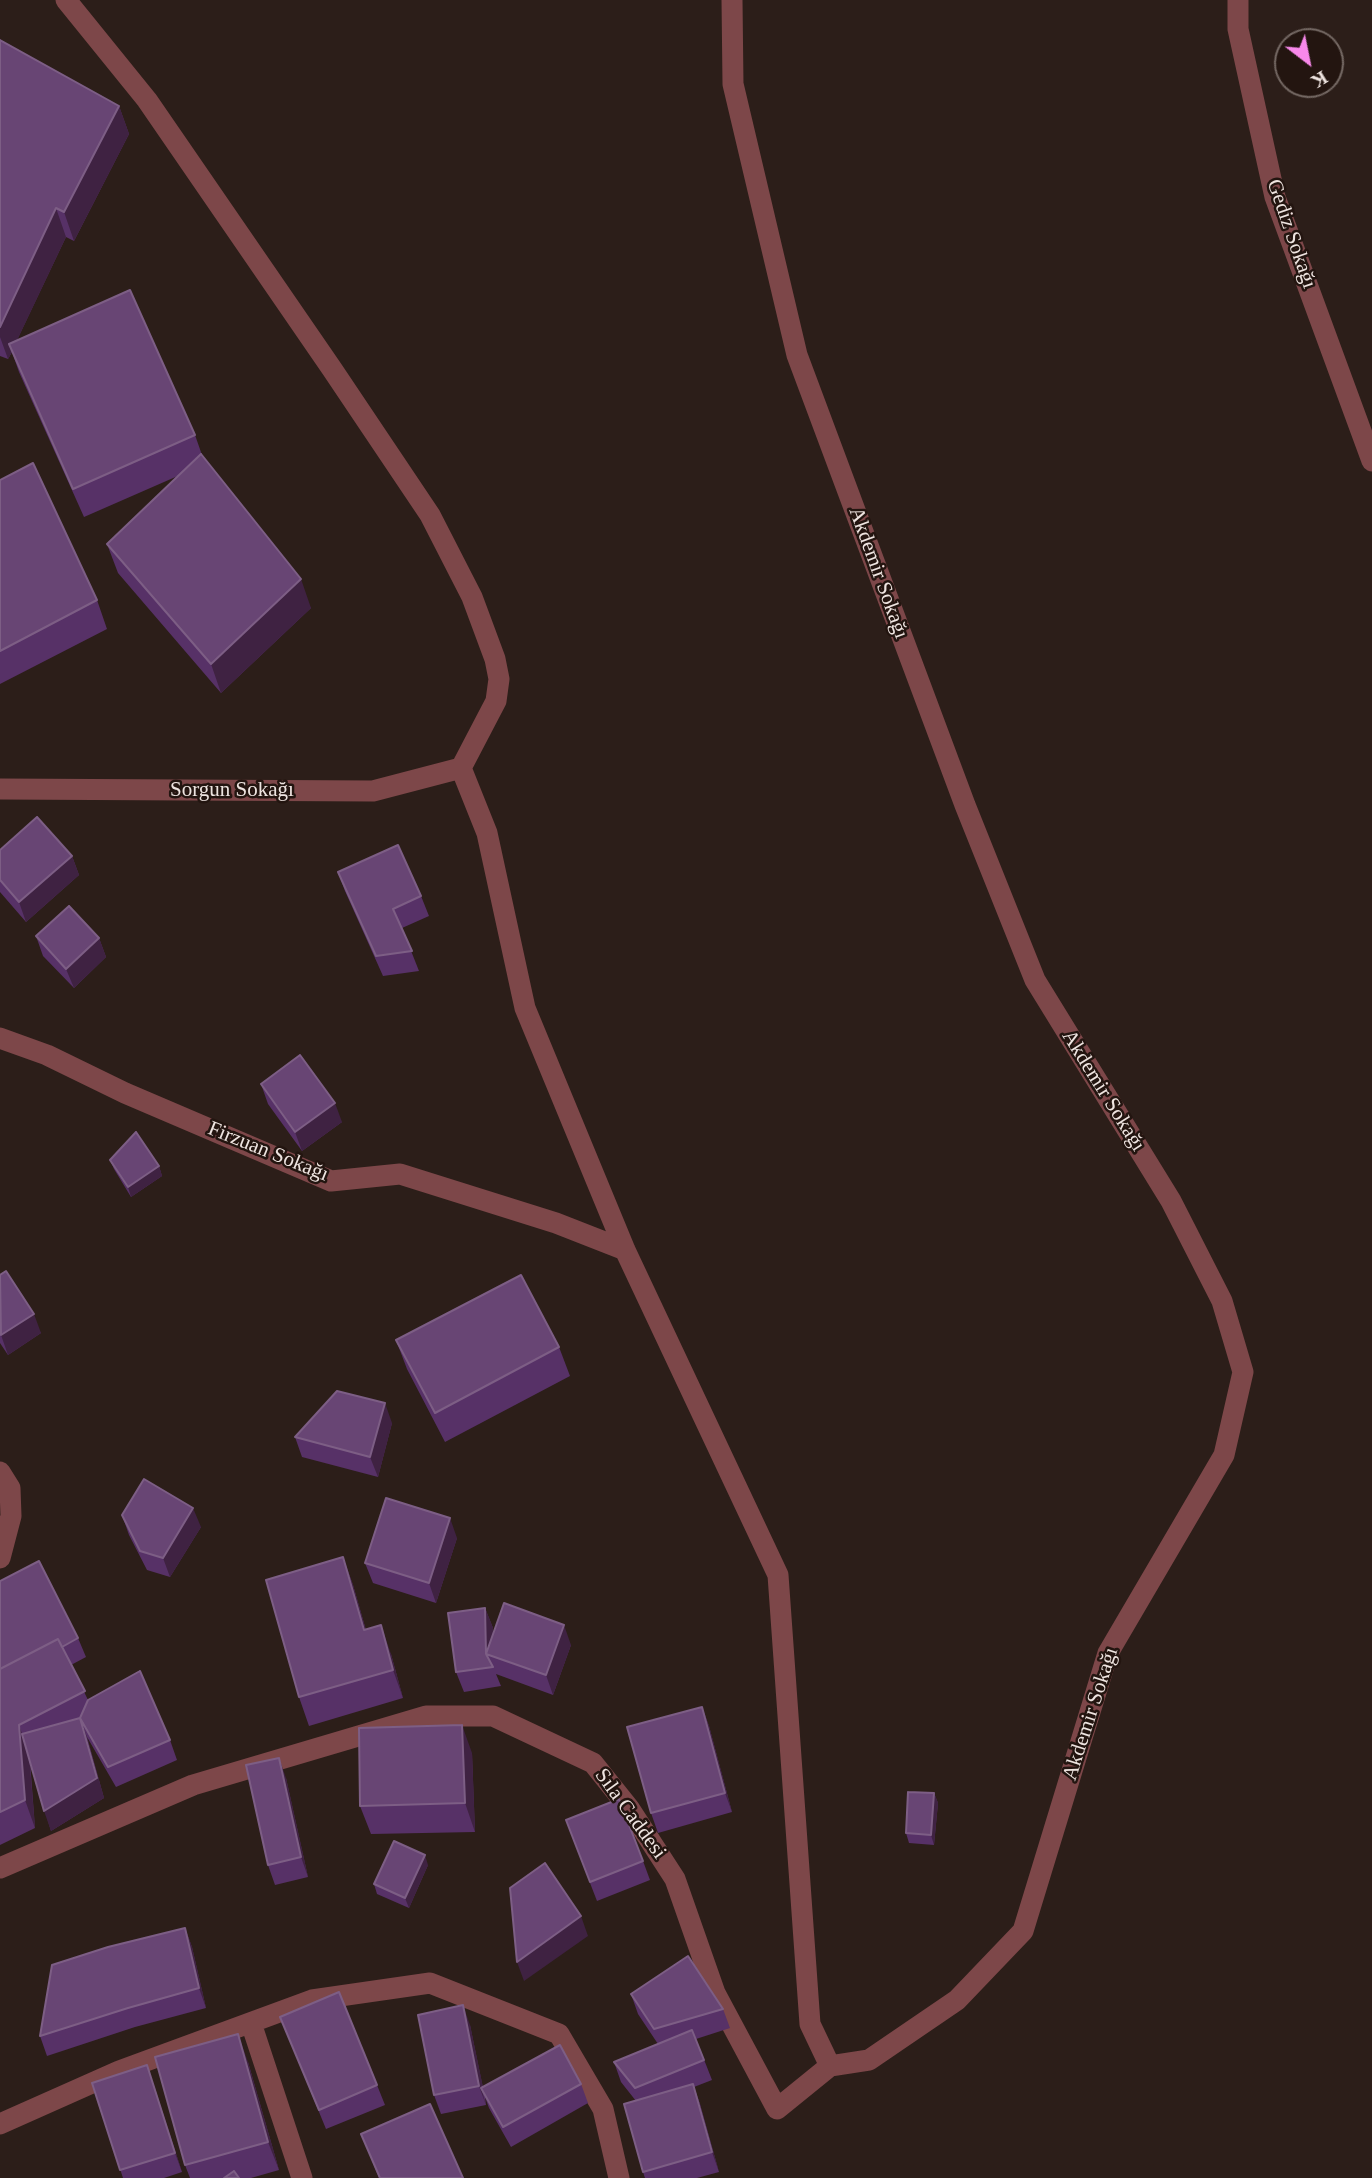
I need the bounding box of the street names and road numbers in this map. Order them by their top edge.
street label: Gediz Sokağı [1261,176,1321,292]
street label: Akdemir Sokağı [843,504,913,642]
street label: Sorgun Sokağı [170,777,294,803]
street label: Akdemir Sokağı [1056,1026,1150,1156]
street label: Firzuan Sokağı [204,1116,332,1188]
street label: Akdemir Sokağı [1058,1644,1124,1784]
street label: Sıla Caddesi [589,1764,671,1864]

